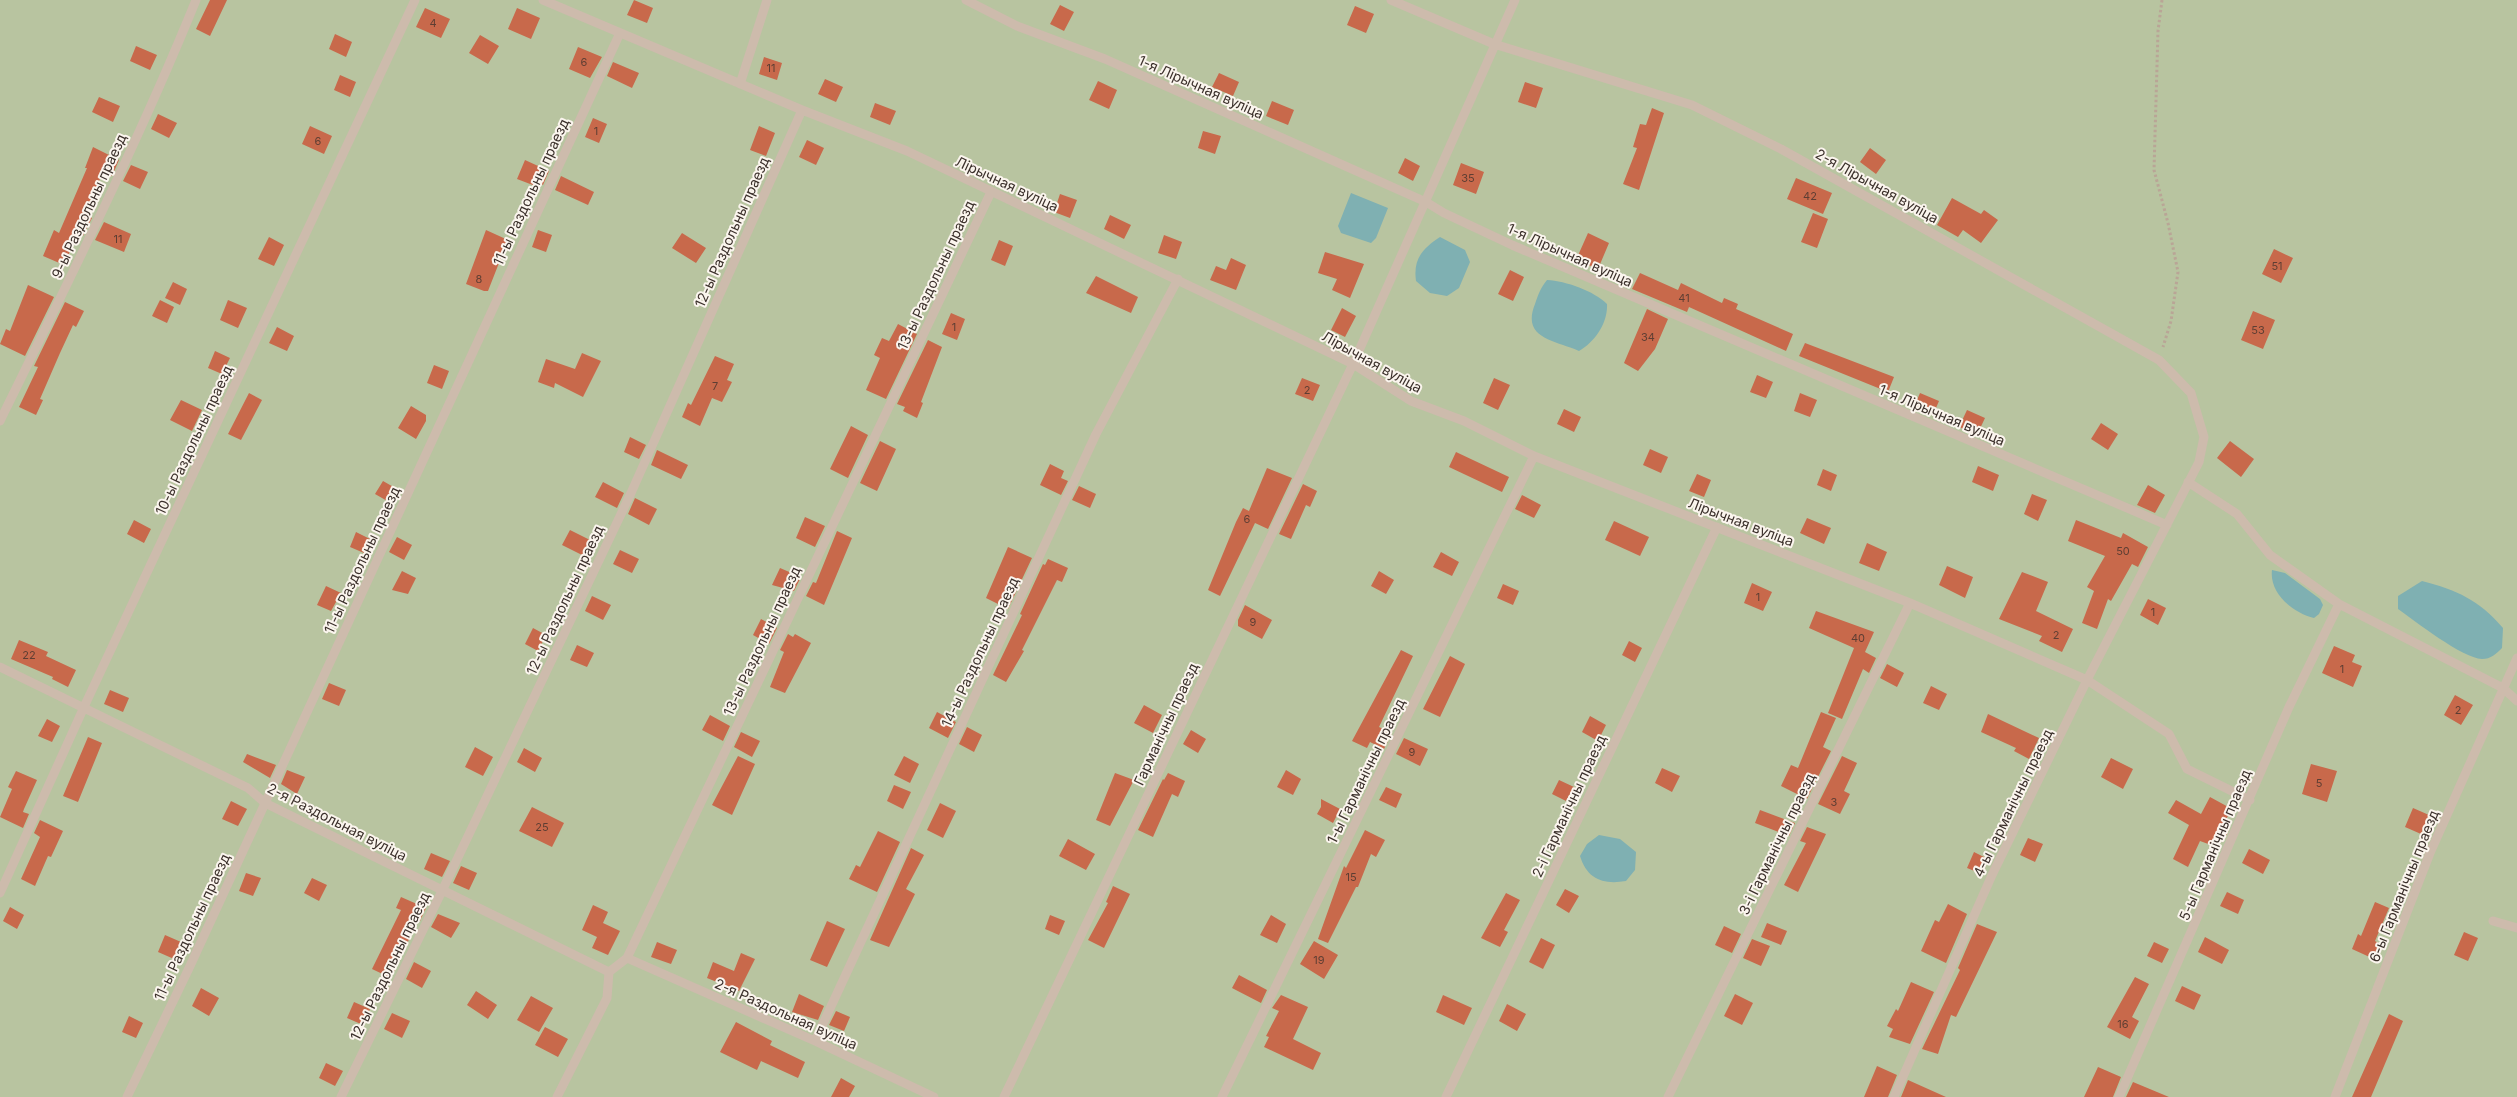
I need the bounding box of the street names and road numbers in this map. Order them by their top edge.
street label: 1-я Лірычная вуліца [1136,51,1266,122]
street label: 11-ы Раздольны праезд [489,115,572,268]
street label: 9-ы Раздольны праезд [48,131,130,281]
street label: 2-я Лірычная вуліца [1813,145,1942,226]
street label: Лірычная вуліца [953,152,1061,215]
street label: 12-ы Раздольны праезд [691,154,773,310]
street label: 13-ы Раздольны праезд [894,198,978,352]
street label: 1-я Лірычная вуліца [1505,219,1635,290]
street label: Лірычная вуліца [1319,327,1425,396]
street label: 10-ы Раздольны праезд [151,362,236,517]
street label: 1-я Лірычная вуліца [1877,380,2008,449]
street label: 11-ы Раздольны праезд [320,483,403,636]
street label: Лірычная вуліца [1686,494,1796,549]
street label: 12-ы Раздольны праезд [522,522,607,677]
street label: 13-ы Раздольны праезд [719,563,804,718]
street label: 14-ы Раздольны праезд [937,574,1022,729]
street label: Гарманічны праезд [1130,660,1201,788]
street label: 1-ы Гарманічны праезд [1323,695,1408,846]
street label: 4-ы Гарманічны праезд [1969,726,2056,880]
street label: 2-і Гарманічны праезд [1528,732,1609,880]
street label: 5-ы Гарманічны праезд [2175,767,2254,923]
street label: 3-і Гарманічны праезд [1735,770,1818,917]
street label: 2-я Раздольная вуліца [265,779,410,864]
street label: 6-ы Гарманічны праезд [2365,807,2442,964]
street label: 11-ы Раздольны праезд [150,850,233,1003]
street label: 12-ы Раздольны праезд [346,889,433,1043]
street label: 2-я Раздольная вуліца [712,974,860,1053]

